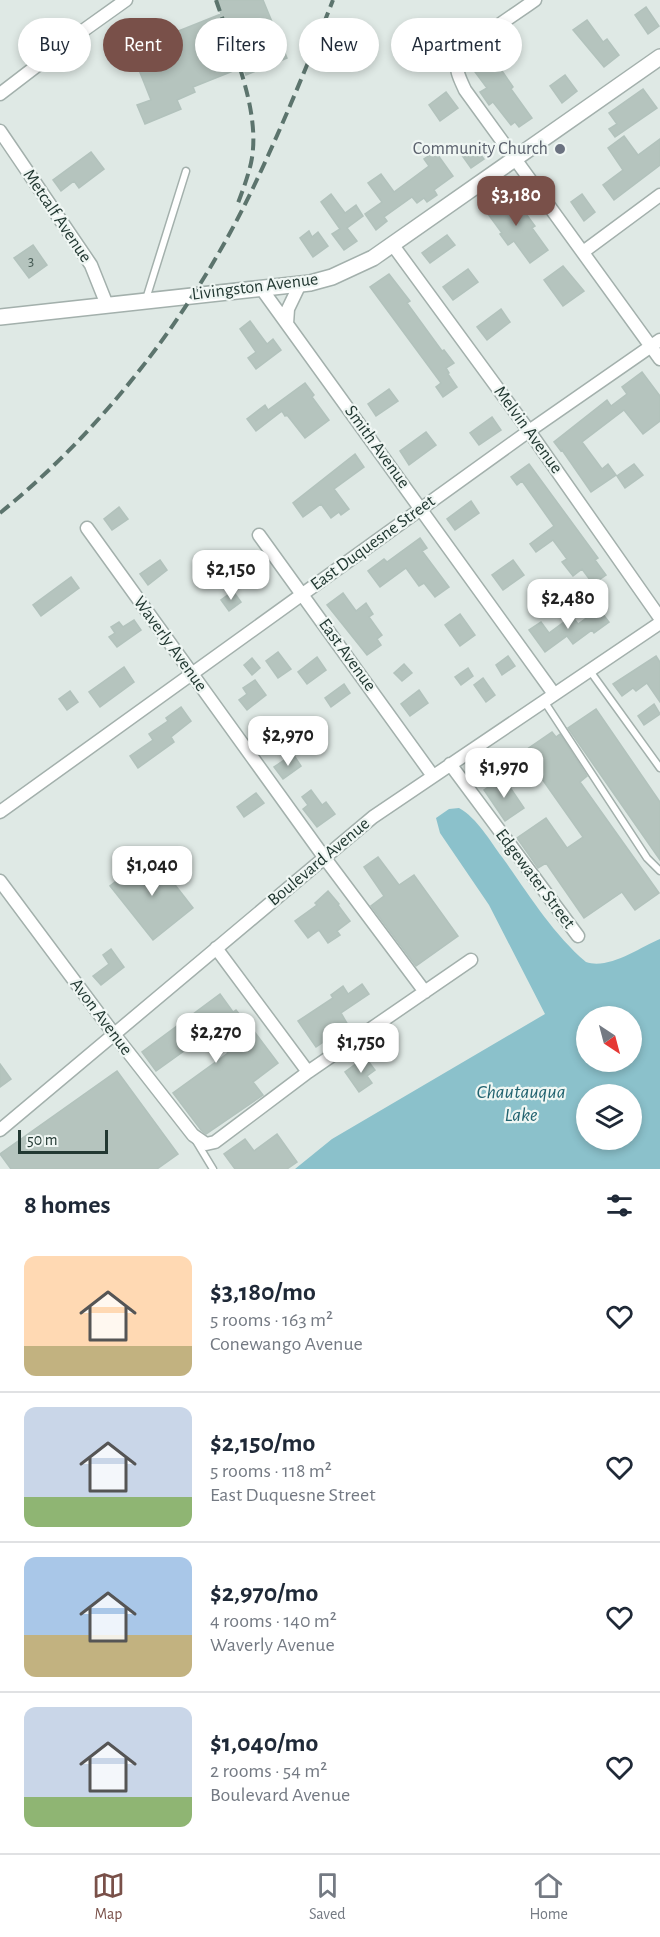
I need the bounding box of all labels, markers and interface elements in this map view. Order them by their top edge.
chip: Buy [18,18,91,72]
chip: Rent [103,18,183,72]
chip: Filters [195,18,287,72]
chip: New [299,18,379,72]
chip: Apartment [391,18,522,72]
place label: Community Church [413,140,548,158]
marker: Community Church [553,142,567,156]
street label: Metcalf Avenue [19,166,95,266]
pin: $3,180 [467,176,565,227]
text: $3,180 [491,185,541,205]
house number: 3 [28,254,34,269]
street label: Livingston Avenue [191,270,319,304]
street label: Melvin Avenue [490,383,566,477]
street label: Smith Avenue [341,402,413,492]
street label: East Duquesne Street [307,492,439,594]
pin: $2,150 [182,550,280,601]
text: $2,150 [206,559,256,579]
pin: $2,480 [519,579,617,630]
text: $2,480 [541,588,595,608]
street label: Waverly Avenue [130,593,210,695]
street label: East Avenue [315,616,379,694]
pin: $2,970 [239,716,337,767]
text: $2,970 [262,725,314,745]
pin: $1,970 [455,748,553,799]
text: $1,970 [479,757,529,777]
street label: Boulevard Avenue [265,815,373,909]
street label: Edgewater Street [492,826,578,932]
pin: $1,040 [103,846,201,897]
text: $1,040 [126,855,178,875]
street label: Avon Avenue [66,975,136,1059]
north arrow [576,1006,642,1072]
map controls [576,1006,642,1150]
pin: $2,270 [167,1013,265,1064]
text: $2,270 [190,1022,242,1042]
pin: $1,750 [312,1023,410,1074]
text: $1,750 [337,1032,385,1052]
water label: Chautauqua Lake [476,1082,566,1125]
button: layers [576,1084,642,1150]
scale bar [18,1127,108,1154]
text: 50 m [27,1132,58,1148]
icon: filters [603,1189,636,1222]
text: 8 homes [24,1192,111,1218]
text: $3,180/mo [210,1279,316,1305]
icon: home [72,1280,144,1352]
icon: heart [603,1300,636,1333]
text: 5 rooms · 163 m² [210,1310,333,1330]
text: Conewango Avenue [210,1334,363,1354]
text: $2,150/mo [210,1430,315,1456]
icon: home [72,1431,144,1503]
icon: heart [603,1451,636,1484]
text: 5 rooms · 118 m² [210,1461,332,1481]
text: East Duquesne Street [210,1485,376,1505]
text: $2,970/mo [210,1580,318,1606]
icon: home [72,1581,144,1653]
icon: heart [603,1601,636,1634]
text: 4 rooms · 140 m² [210,1611,337,1631]
text: Waverly Avenue [210,1635,335,1655]
text: $1,040/mo [210,1730,318,1756]
icon: home [72,1731,144,1803]
icon: heart [603,1751,636,1784]
text: 2 rooms · 54 m² [210,1761,327,1781]
text: Boulevard Avenue [210,1785,350,1805]
tab: Map [92,1869,125,1924]
tab: Saved [309,1869,346,1924]
tab: Home [530,1869,568,1924]

